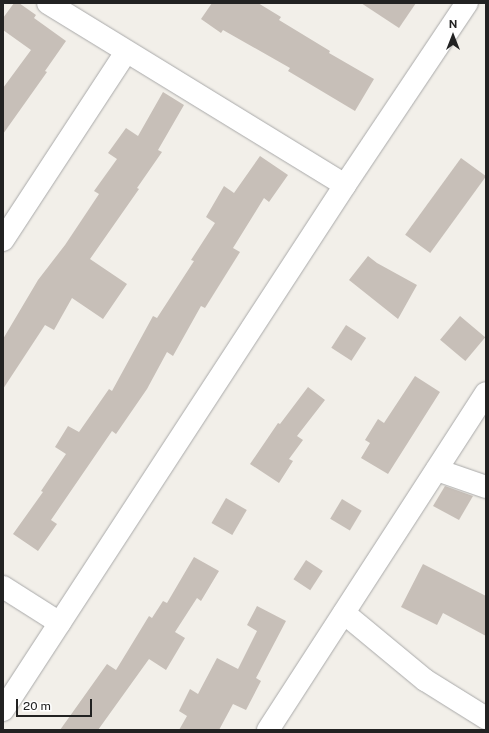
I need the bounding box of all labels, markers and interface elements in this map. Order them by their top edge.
north arrow [433,16,473,56]
text: N [449,18,457,30]
scale bar [18,691,94,717]
text: 20 m [23,699,51,713]

